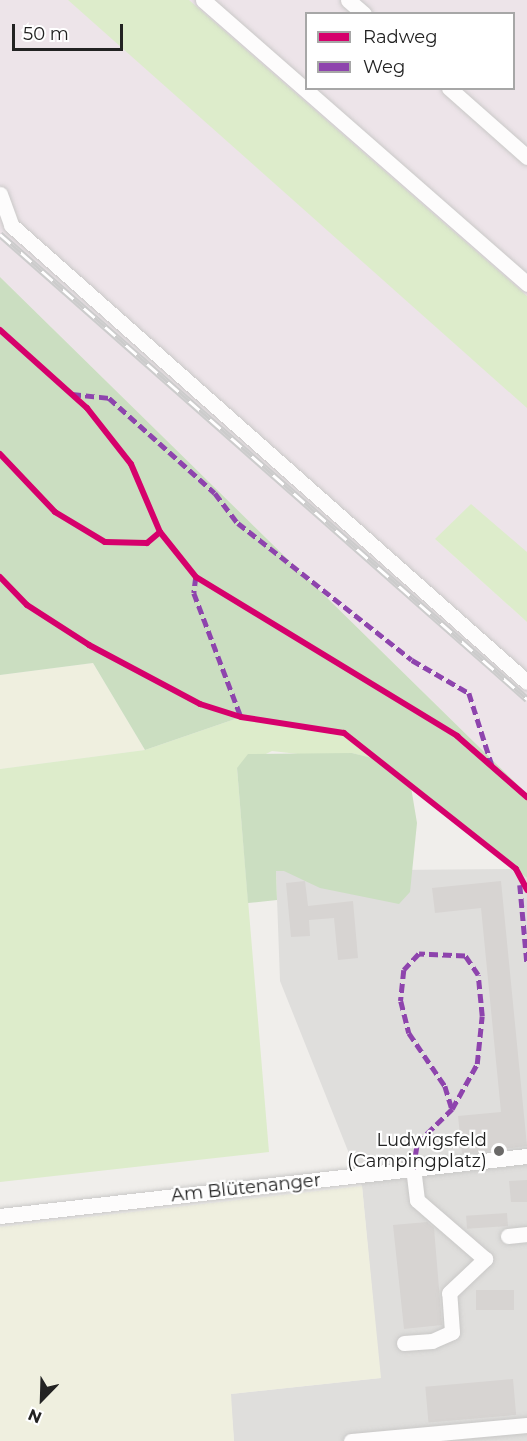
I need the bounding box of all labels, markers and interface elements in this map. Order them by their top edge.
scale bar [15,12,126,50]
legend [305,12,515,90]
text: 50 m [23,23,69,45]
text: Radweg [363,26,438,48]
text: Weg [363,56,405,78]
place label: Ludwigsfeld (Campingplatz) [347,1130,487,1172]
marker: Ludwigsfeld (Campingplatz) [492,1144,506,1158]
street label: Am Blütenanger [170,1169,322,1207]
north arrow [12,1369,72,1429]
text: N [25,1405,44,1427]

